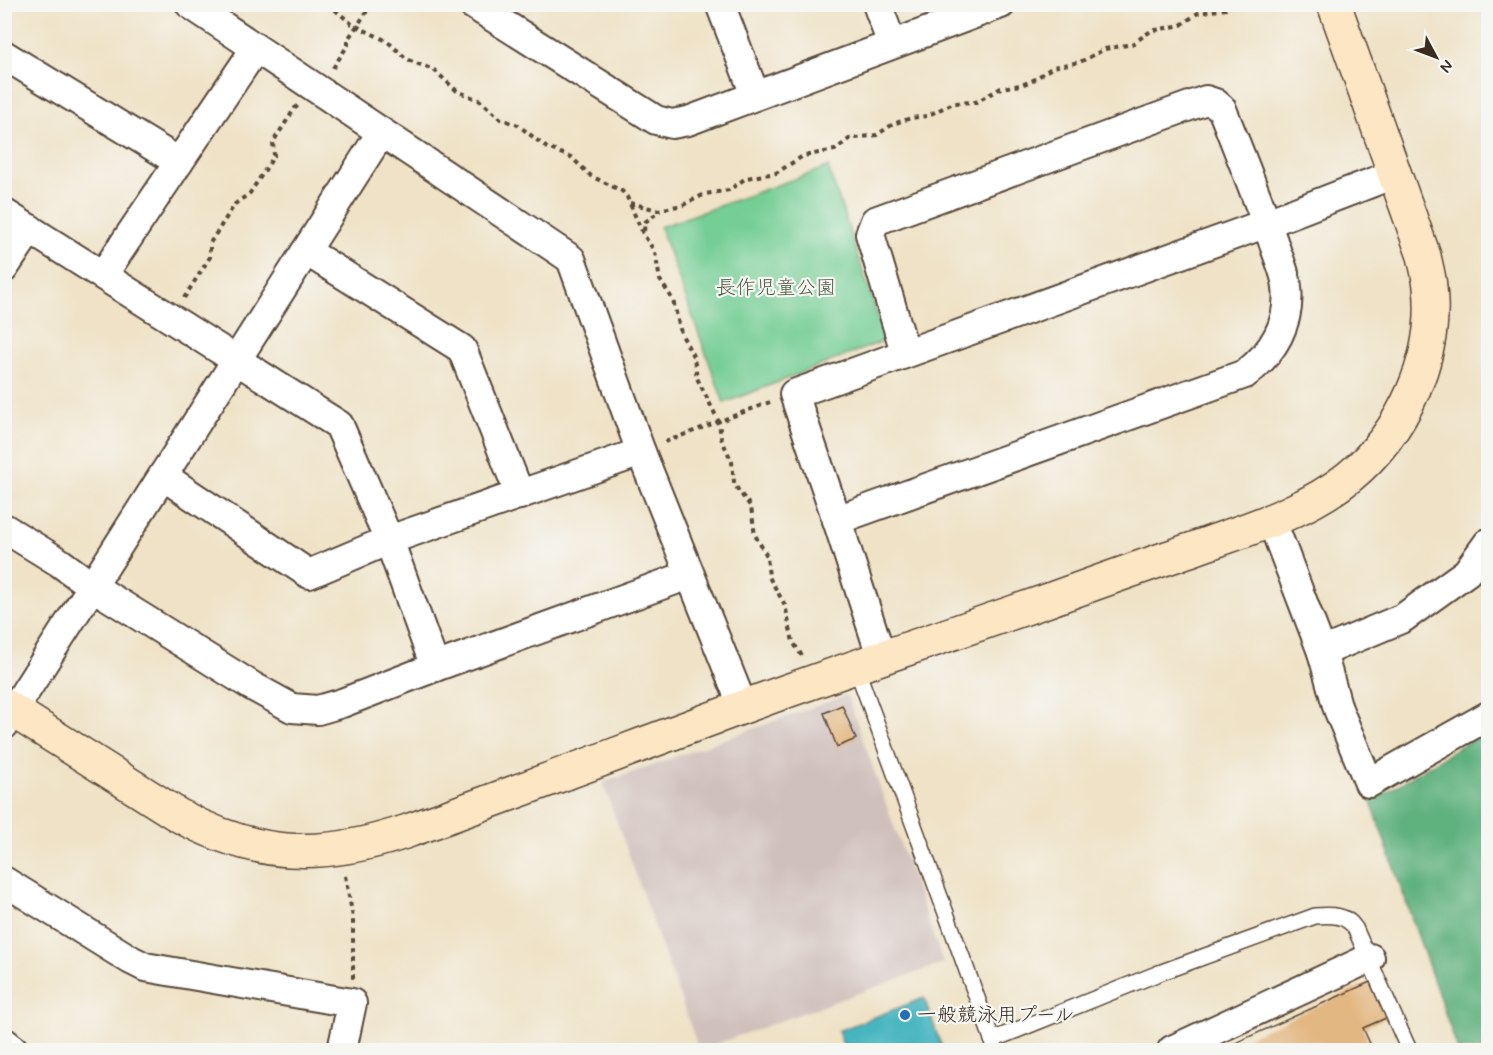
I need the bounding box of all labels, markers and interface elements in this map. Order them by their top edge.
north arrow [1406,27,1466,87]
text: N [1435,55,1458,77]
park label: 長作児童公園 [716,275,836,302]
place label: 一般競泳用プール [917,1002,1075,1029]
marker: 一般競泳用プール [898,1008,912,1022]

